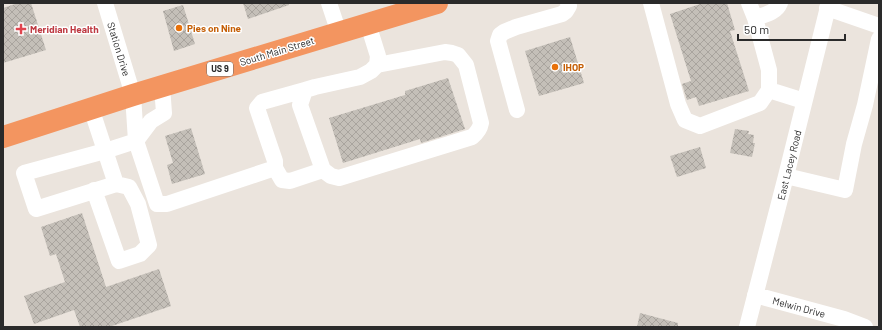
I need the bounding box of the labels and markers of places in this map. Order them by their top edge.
place label: Pies on Nine [187,22,242,34]
marker: Meridian Health [15,23,27,35]
place label: Meridian Health [30,23,99,35]
marker: Pies on Nine [174,23,184,33]
place label: IHOP [563,61,584,73]
marker: IHOP [550,62,560,72]

